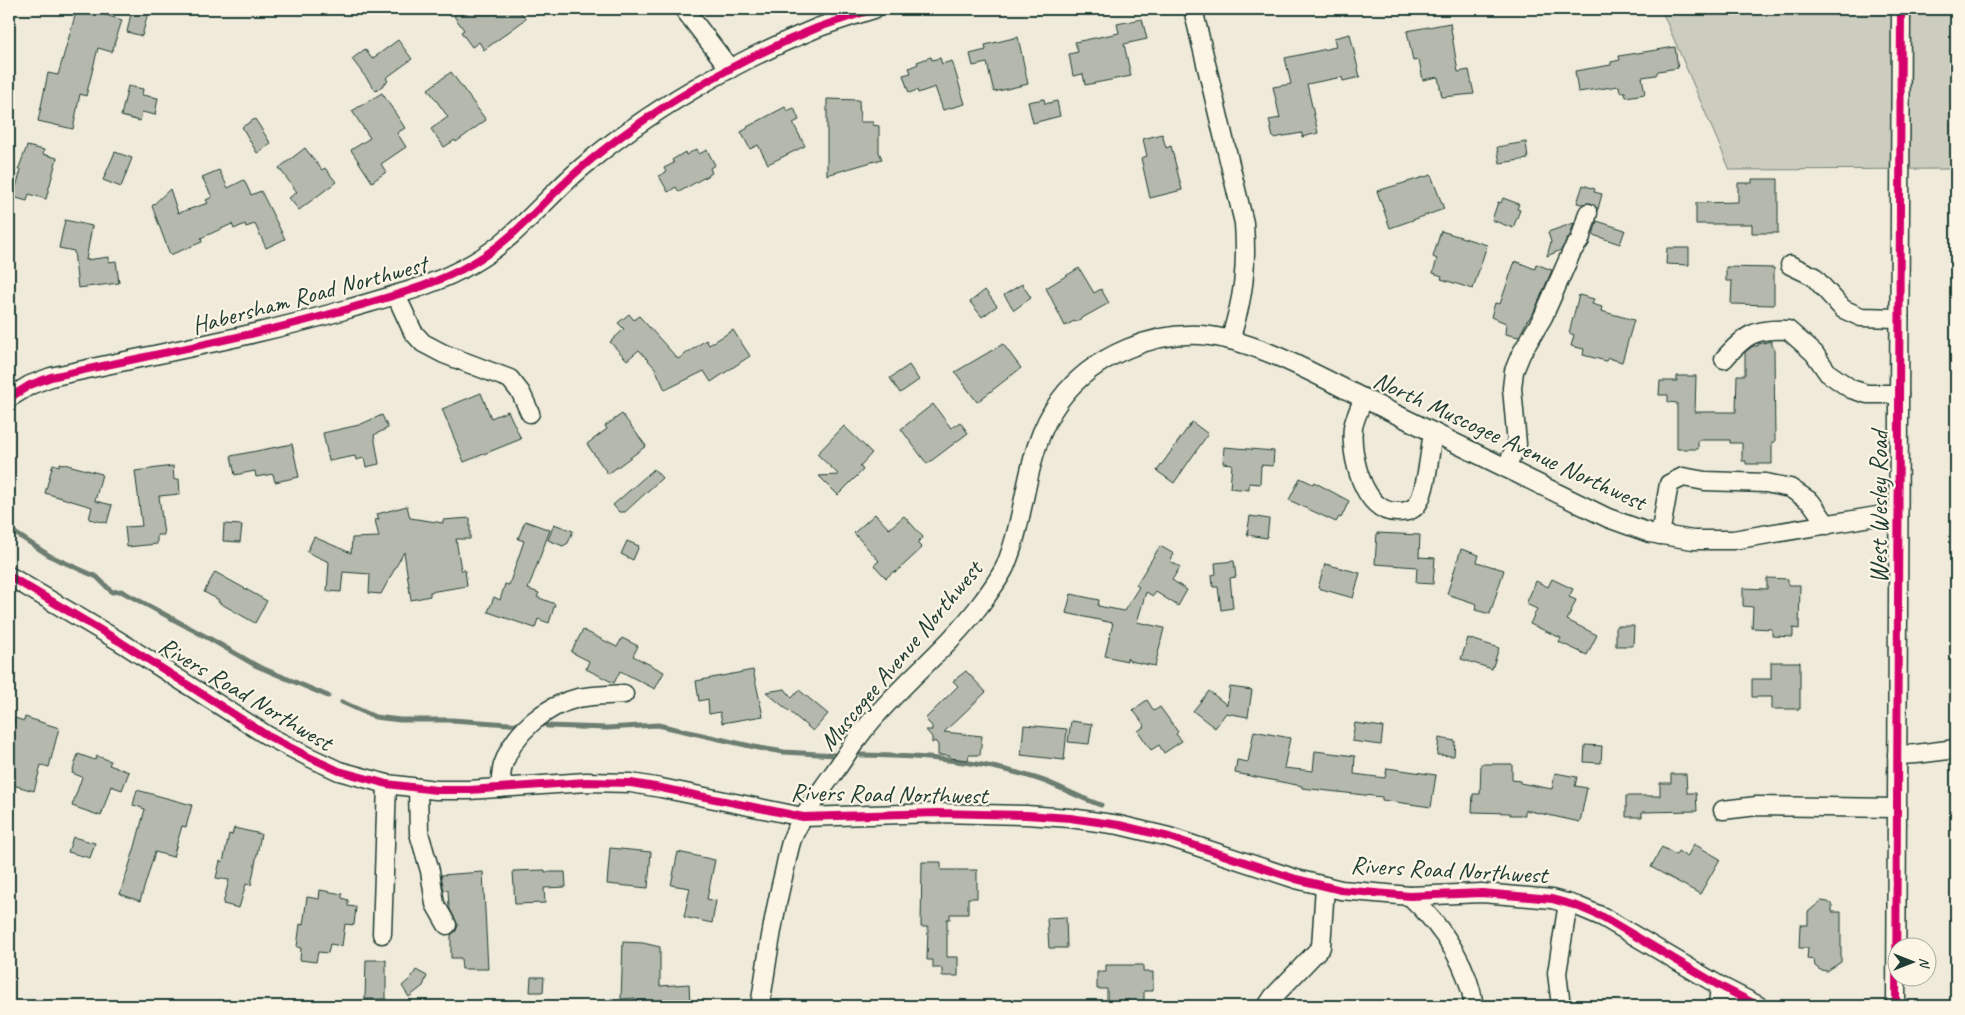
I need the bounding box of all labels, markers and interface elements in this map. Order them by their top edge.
street label: Habersham Road Northwest [188,247,434,342]
street label: North Muscogee Avenue Northwest [1368,364,1653,519]
street label: West Wesley Road [1863,428,1895,583]
street label: Muscogee Avenue Northwest [812,552,991,757]
street label: Rivers Road Northwest [153,629,340,760]
street label: Rivers Road Northwest [790,776,990,812]
street label: Rivers Road Northwest [1350,849,1551,891]
north arrow [1888,938,1938,988]
text: N [1916,958,1933,969]

